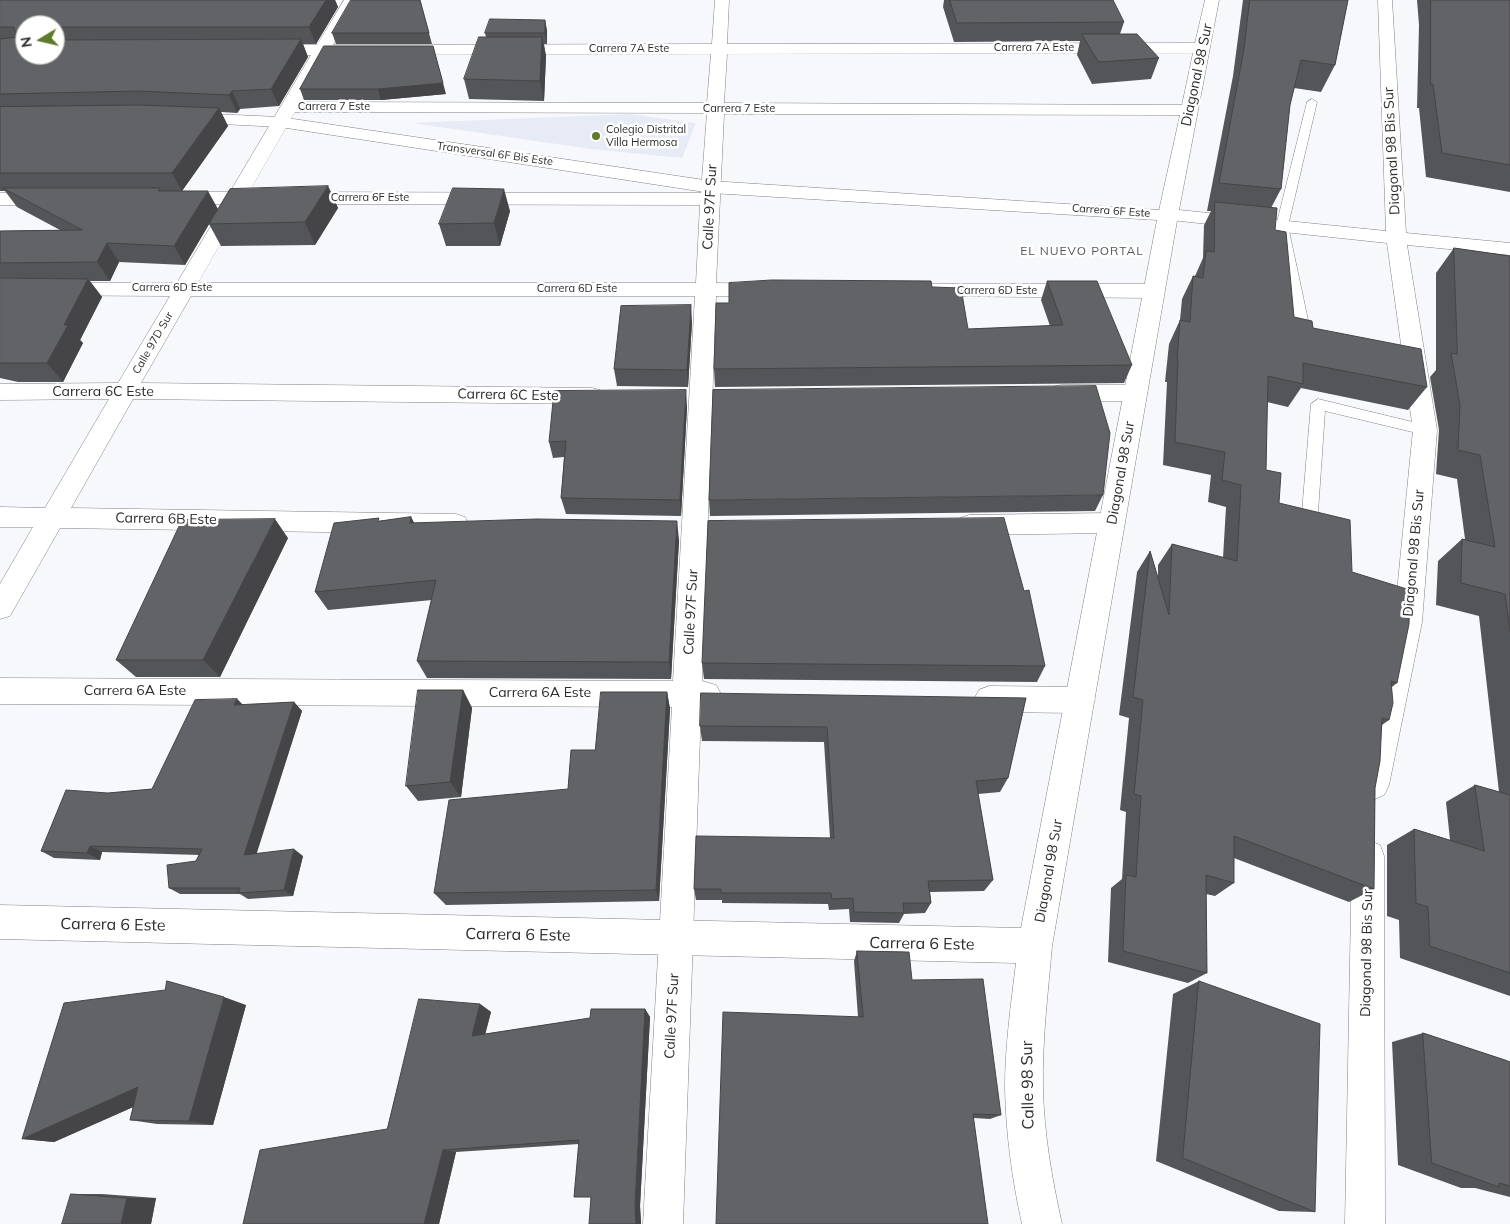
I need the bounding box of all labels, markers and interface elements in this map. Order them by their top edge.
north arrow [15,15,65,65]
street label: Diagonal 98 Sur [1178,22,1216,128]
text: N [16,36,36,49]
street label: Carrera 7A Este [994,41,1074,55]
street label: Carrera 7A Este [589,42,669,56]
street label: Diagonal 98 Bis Sur [1380,87,1404,215]
street label: Carrera 7 Este [298,100,370,114]
street label: Carrera 7 Este [703,102,775,116]
place label: Colegio Distrital Villa Hermosa [606,123,686,149]
marker: Colegio Distrital Villa Hermosa [590,130,602,142]
street label: Transversal 6F Bis Este [436,139,554,169]
street label: Calle 97F Sur [699,164,721,250]
street label: Carrera 6F Este [331,191,409,205]
street label: Carrera 6F Este [1071,202,1151,220]
district label: EL NUEVO PORTAL [1018,244,1146,258]
street label: Carrera 6D Este [132,281,212,295]
street label: Carrera 6D Este [537,282,617,296]
street label: Carrera 6D Este [957,284,1037,298]
street label: Calle 97D Sur [130,310,176,376]
street label: Carrera 6C Este [52,384,154,400]
street label: Carrera 6C Este [457,386,559,404]
street label: Diagonal 98 Sur [1104,420,1138,526]
street label: Diagonal 98 Bis Sur [1400,489,1428,617]
street label: Carrera 6B Este [115,510,217,528]
street label: Calle 97F Sur [680,569,702,655]
street label: Carrera 6A Este [84,683,186,699]
street label: Carrera 6A Este [489,685,591,701]
street label: Diagonal 98 Sur [1032,818,1066,924]
street label: Diagonal 98 Bis Sur [1357,889,1377,1017]
street label: Carrera 6 Este [60,914,166,936]
street label: Carrera 6 Este [465,924,571,946]
street label: Carrera 6 Este [869,933,975,955]
street label: Calle 97F Sur [661,973,683,1059]
street label: Calle 98 Sur [1018,1040,1038,1130]

